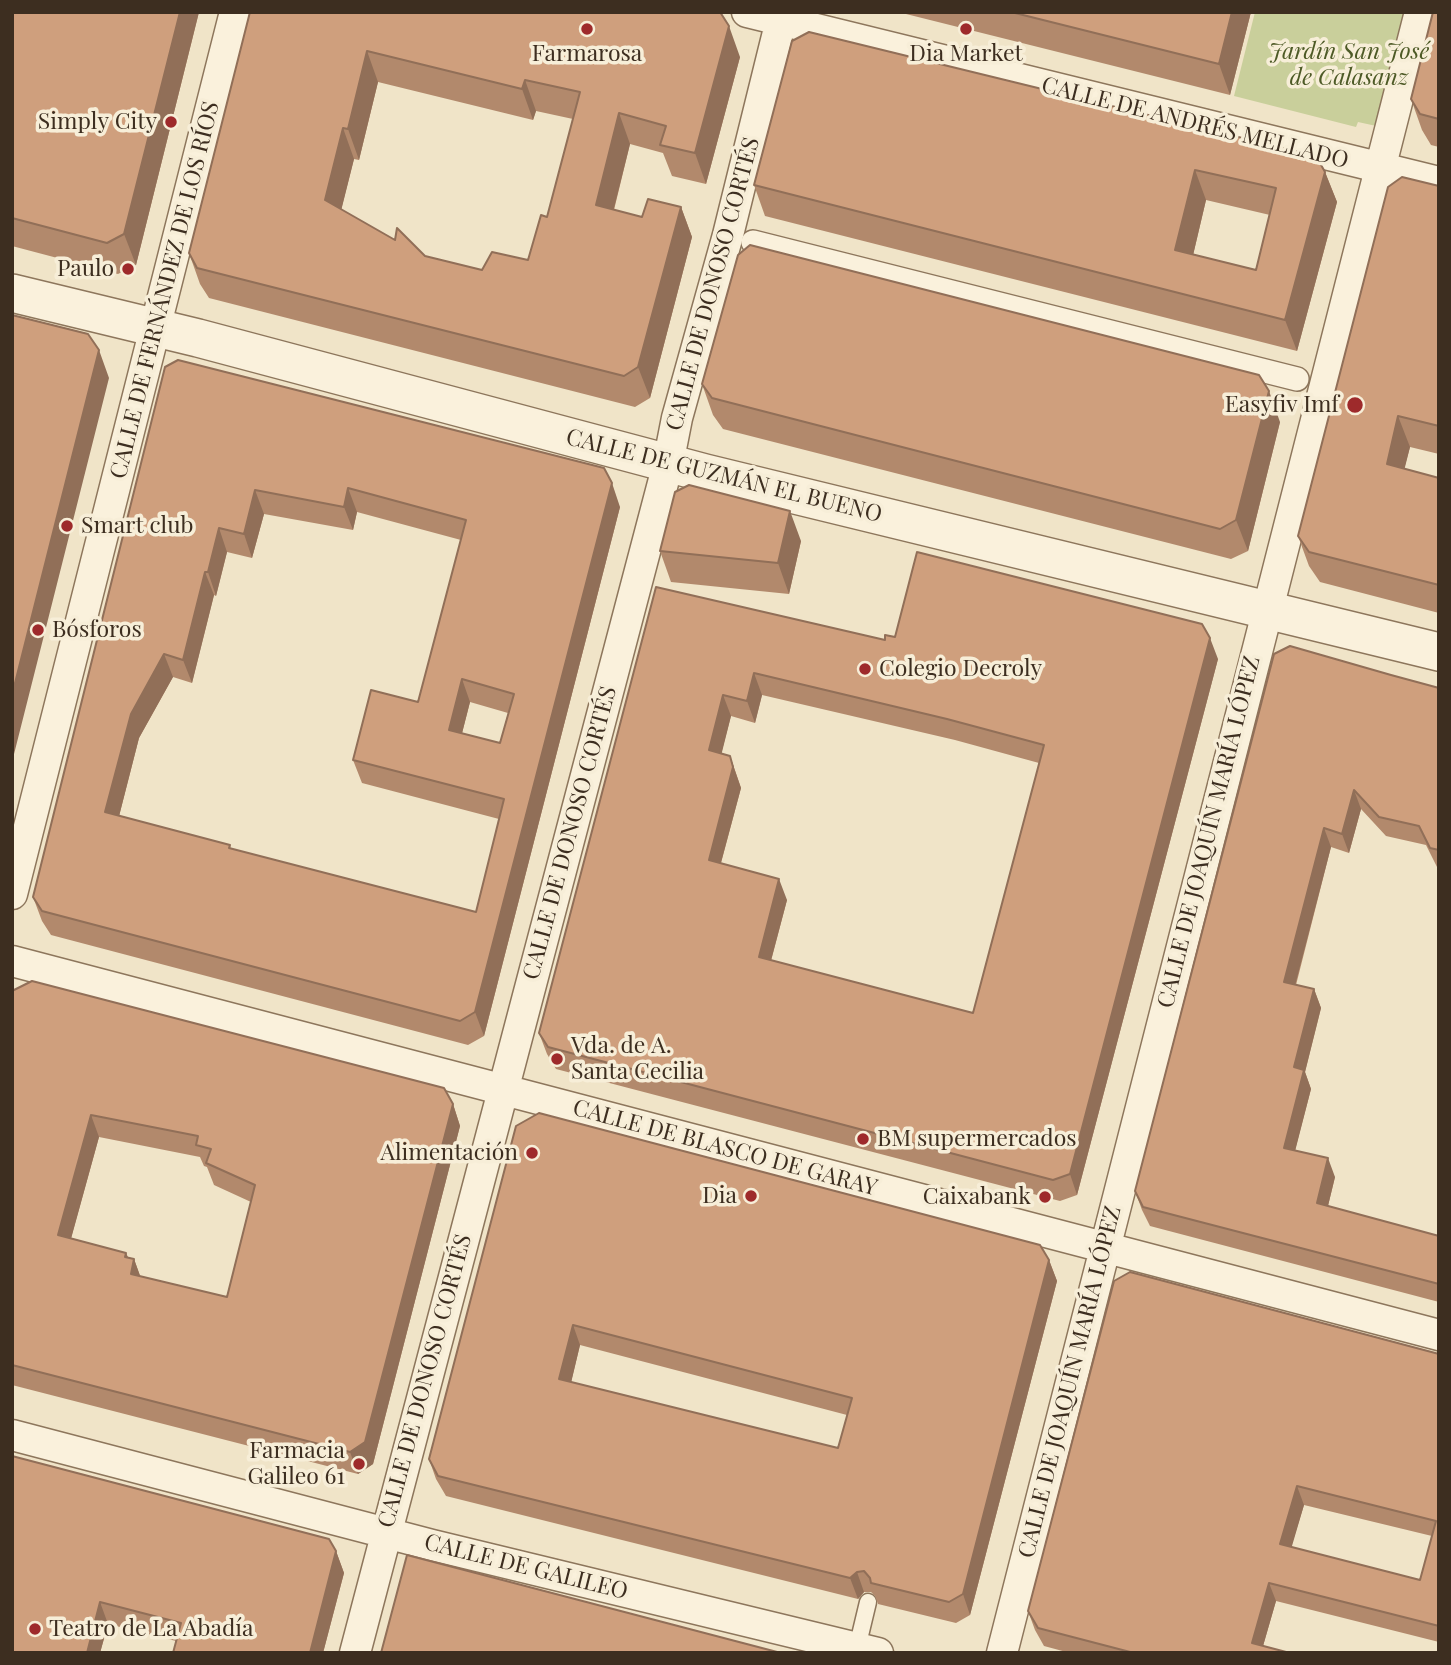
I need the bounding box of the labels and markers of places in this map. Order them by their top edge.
marker: Farmarosa [579,21,595,37]
marker: Dia Market [958,21,974,37]
place label: Farmarosa [532,40,642,68]
place label: Dia Market [909,40,1023,68]
place label: Simply City [38,108,157,136]
marker: Simply City [163,114,179,130]
place label: Paulo [57,255,114,283]
marker: Paulo [120,261,136,277]
place label: Easyfiv Imf [1225,391,1339,419]
marker: Easyfiv Imf [1345,395,1365,415]
place label: Smart club [81,512,193,540]
marker: Smart club [59,518,75,534]
place label: Bósforos [52,616,142,644]
marker: Bósforos [30,622,46,638]
place label: Colegio Decroly [879,655,1042,683]
marker: Colegio Decroly [857,661,873,677]
place label: Vda. de A. Santa Cecilia [571,1032,704,1086]
marker: Vda. de A. Santa Cecilia [549,1051,565,1067]
place label: BM supermercados [877,1125,1077,1153]
marker: BM supermercados [855,1131,871,1147]
place label: Alimentación [381,1139,518,1167]
marker: Alimentación [524,1145,540,1161]
place label: Dia [702,1182,737,1210]
place label: Caixabank [923,1183,1031,1211]
marker: Dia [743,1188,759,1204]
marker: Caixabank [1037,1189,1053,1205]
place label: Farmacia Galileo 61 [247,1437,345,1491]
marker: Farmacia Galileo 61 [351,1456,367,1472]
place label: Teatro de La Abadía [49,1615,254,1643]
marker: Teatro de La Abadía [27,1621,43,1637]

